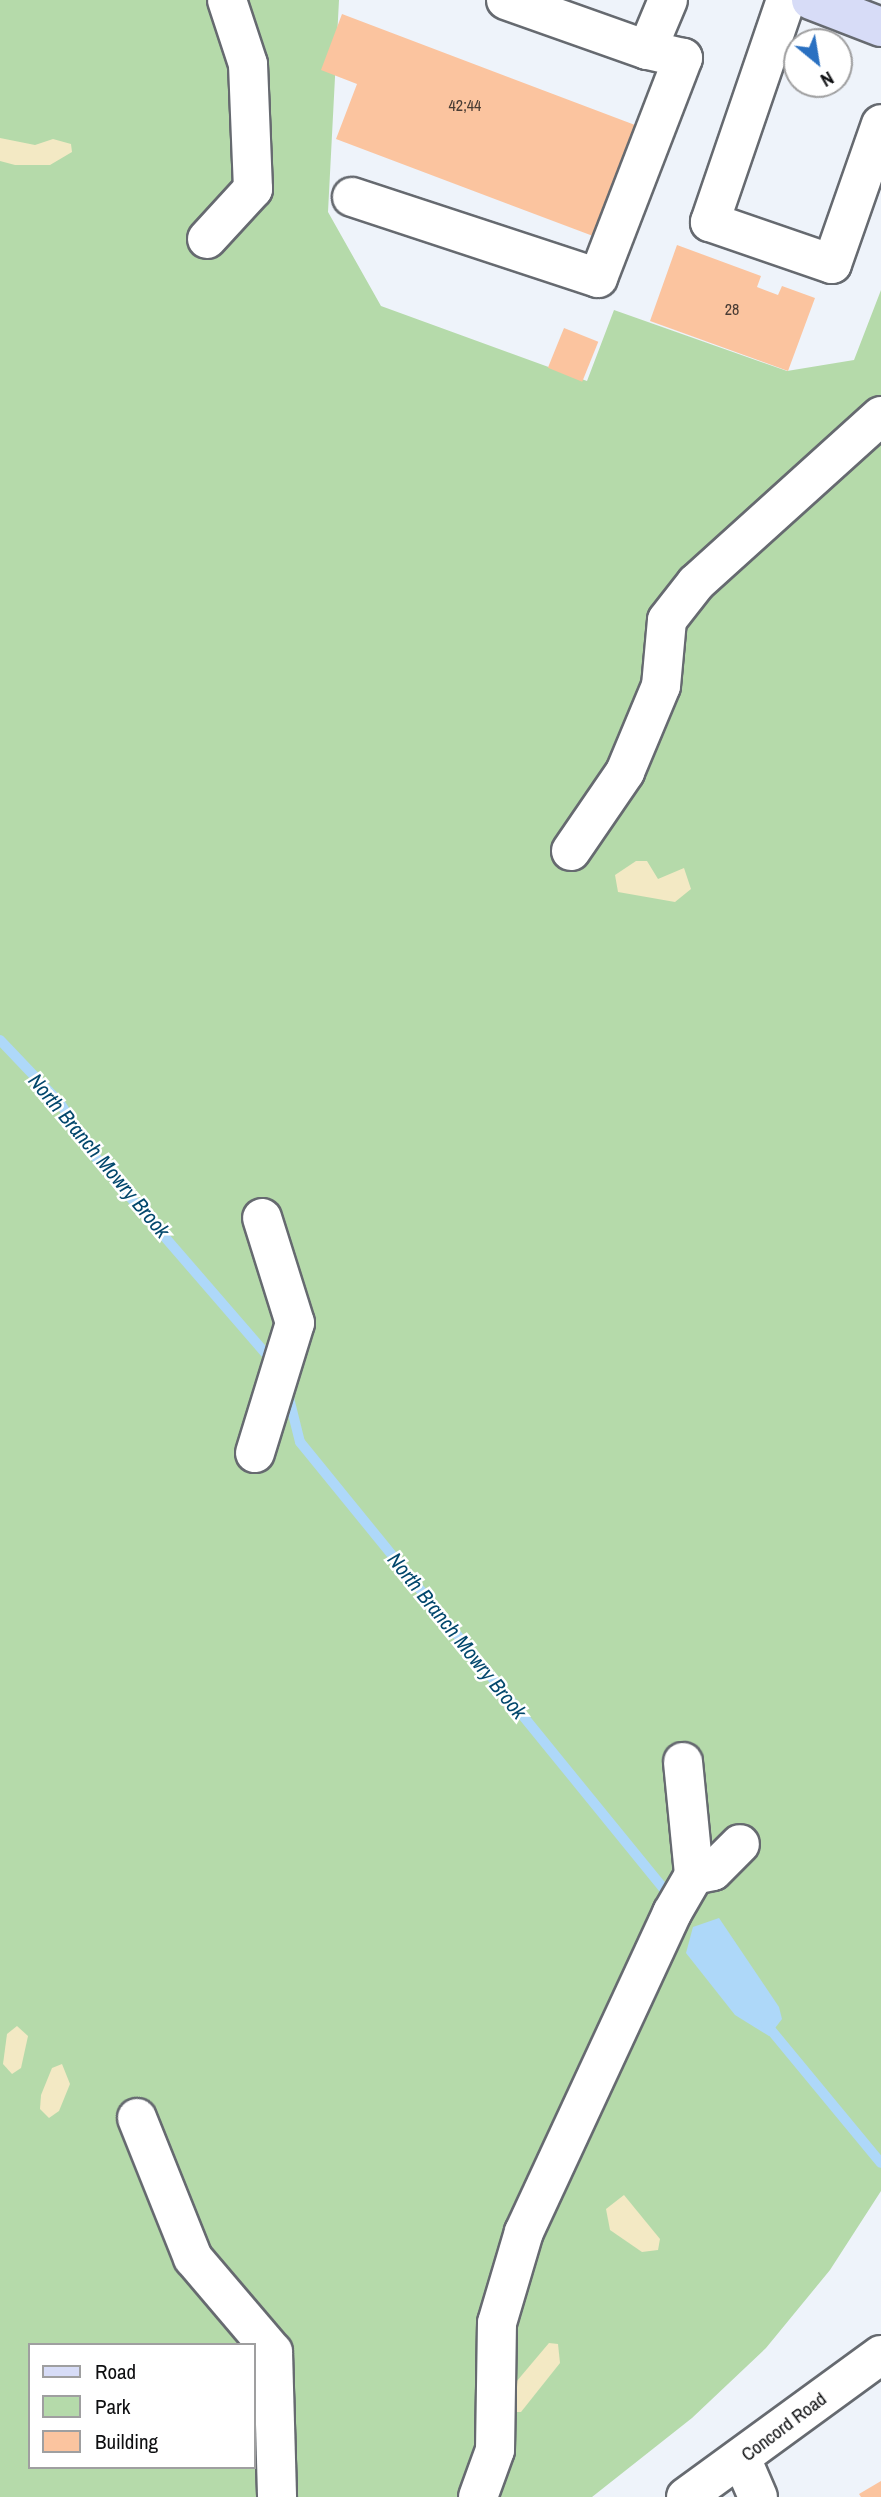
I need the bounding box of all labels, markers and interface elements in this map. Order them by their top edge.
north arrow [783,28,853,98]
text: N [816,65,839,94]
house number: 42;44 [449,95,481,115]
house number: 28 [725,299,739,319]
water label: North Branch Mowry Brook [23,1069,175,1243]
water label: North Branch Mowry Brook [382,1548,532,1724]
legend [28,2343,256,2469]
text: Road [95,2357,136,2386]
street label: Concord Road [737,2388,831,2466]
text: Park [95,2392,130,2421]
text: Building [95,2427,158,2456]

